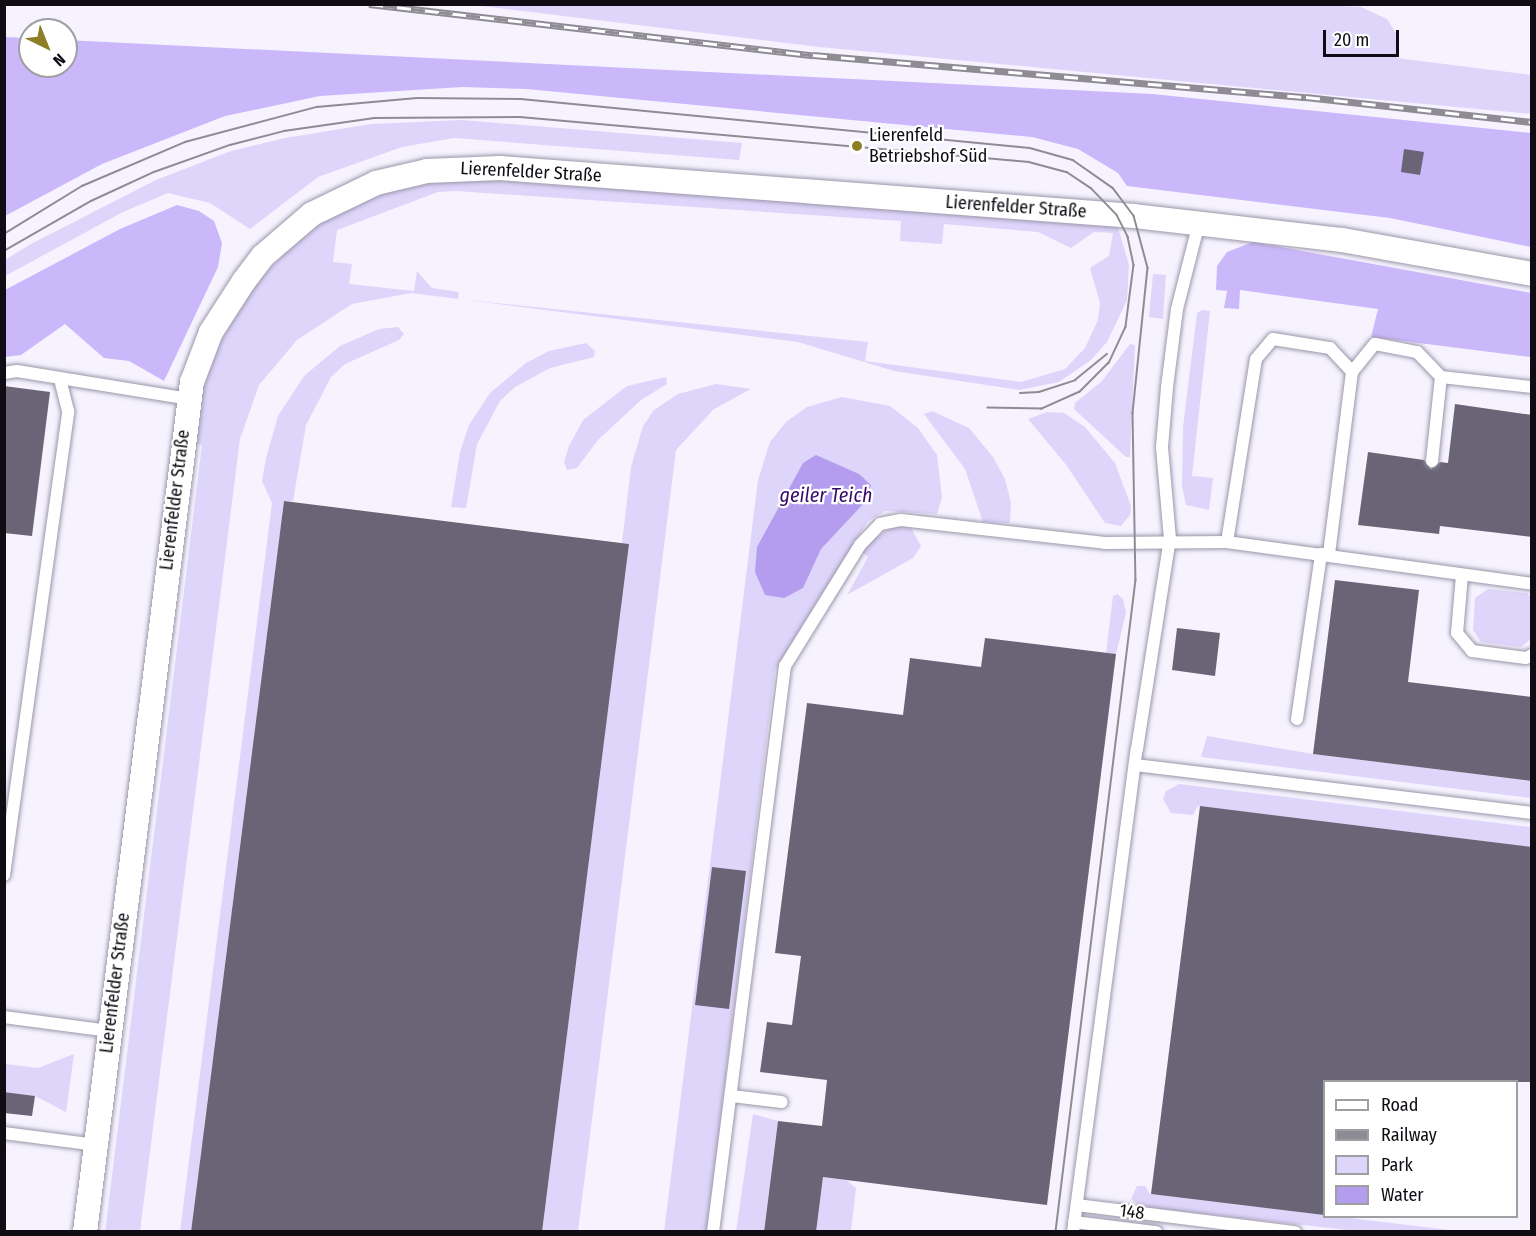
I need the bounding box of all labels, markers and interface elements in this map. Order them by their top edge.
north arrow [18,18,78,78]
scale bar [1326,18,1402,56]
text: 20 m [1334,29,1369,51]
text: N [49,50,69,70]
place label: Lierenfeld Betriebshof Süd [869,125,987,168]
marker: Lierenfeld Betriebshof Süd [850,139,864,153]
street label: Lierenfelder Straße [460,158,602,186]
street label: Lierenfelder Straße [945,191,1087,223]
street label: Lierenfelder Straße [156,429,194,571]
water label: geiler Teich [780,483,872,507]
street label: Lierenfelder Straße [96,912,134,1054]
legend [1323,1080,1518,1218]
text: Road [1381,1094,1418,1116]
text: Railway [1381,1124,1437,1146]
text: Park [1381,1154,1413,1176]
text: Water [1381,1184,1424,1206]
street label: 148 [1118,1200,1146,1224]

